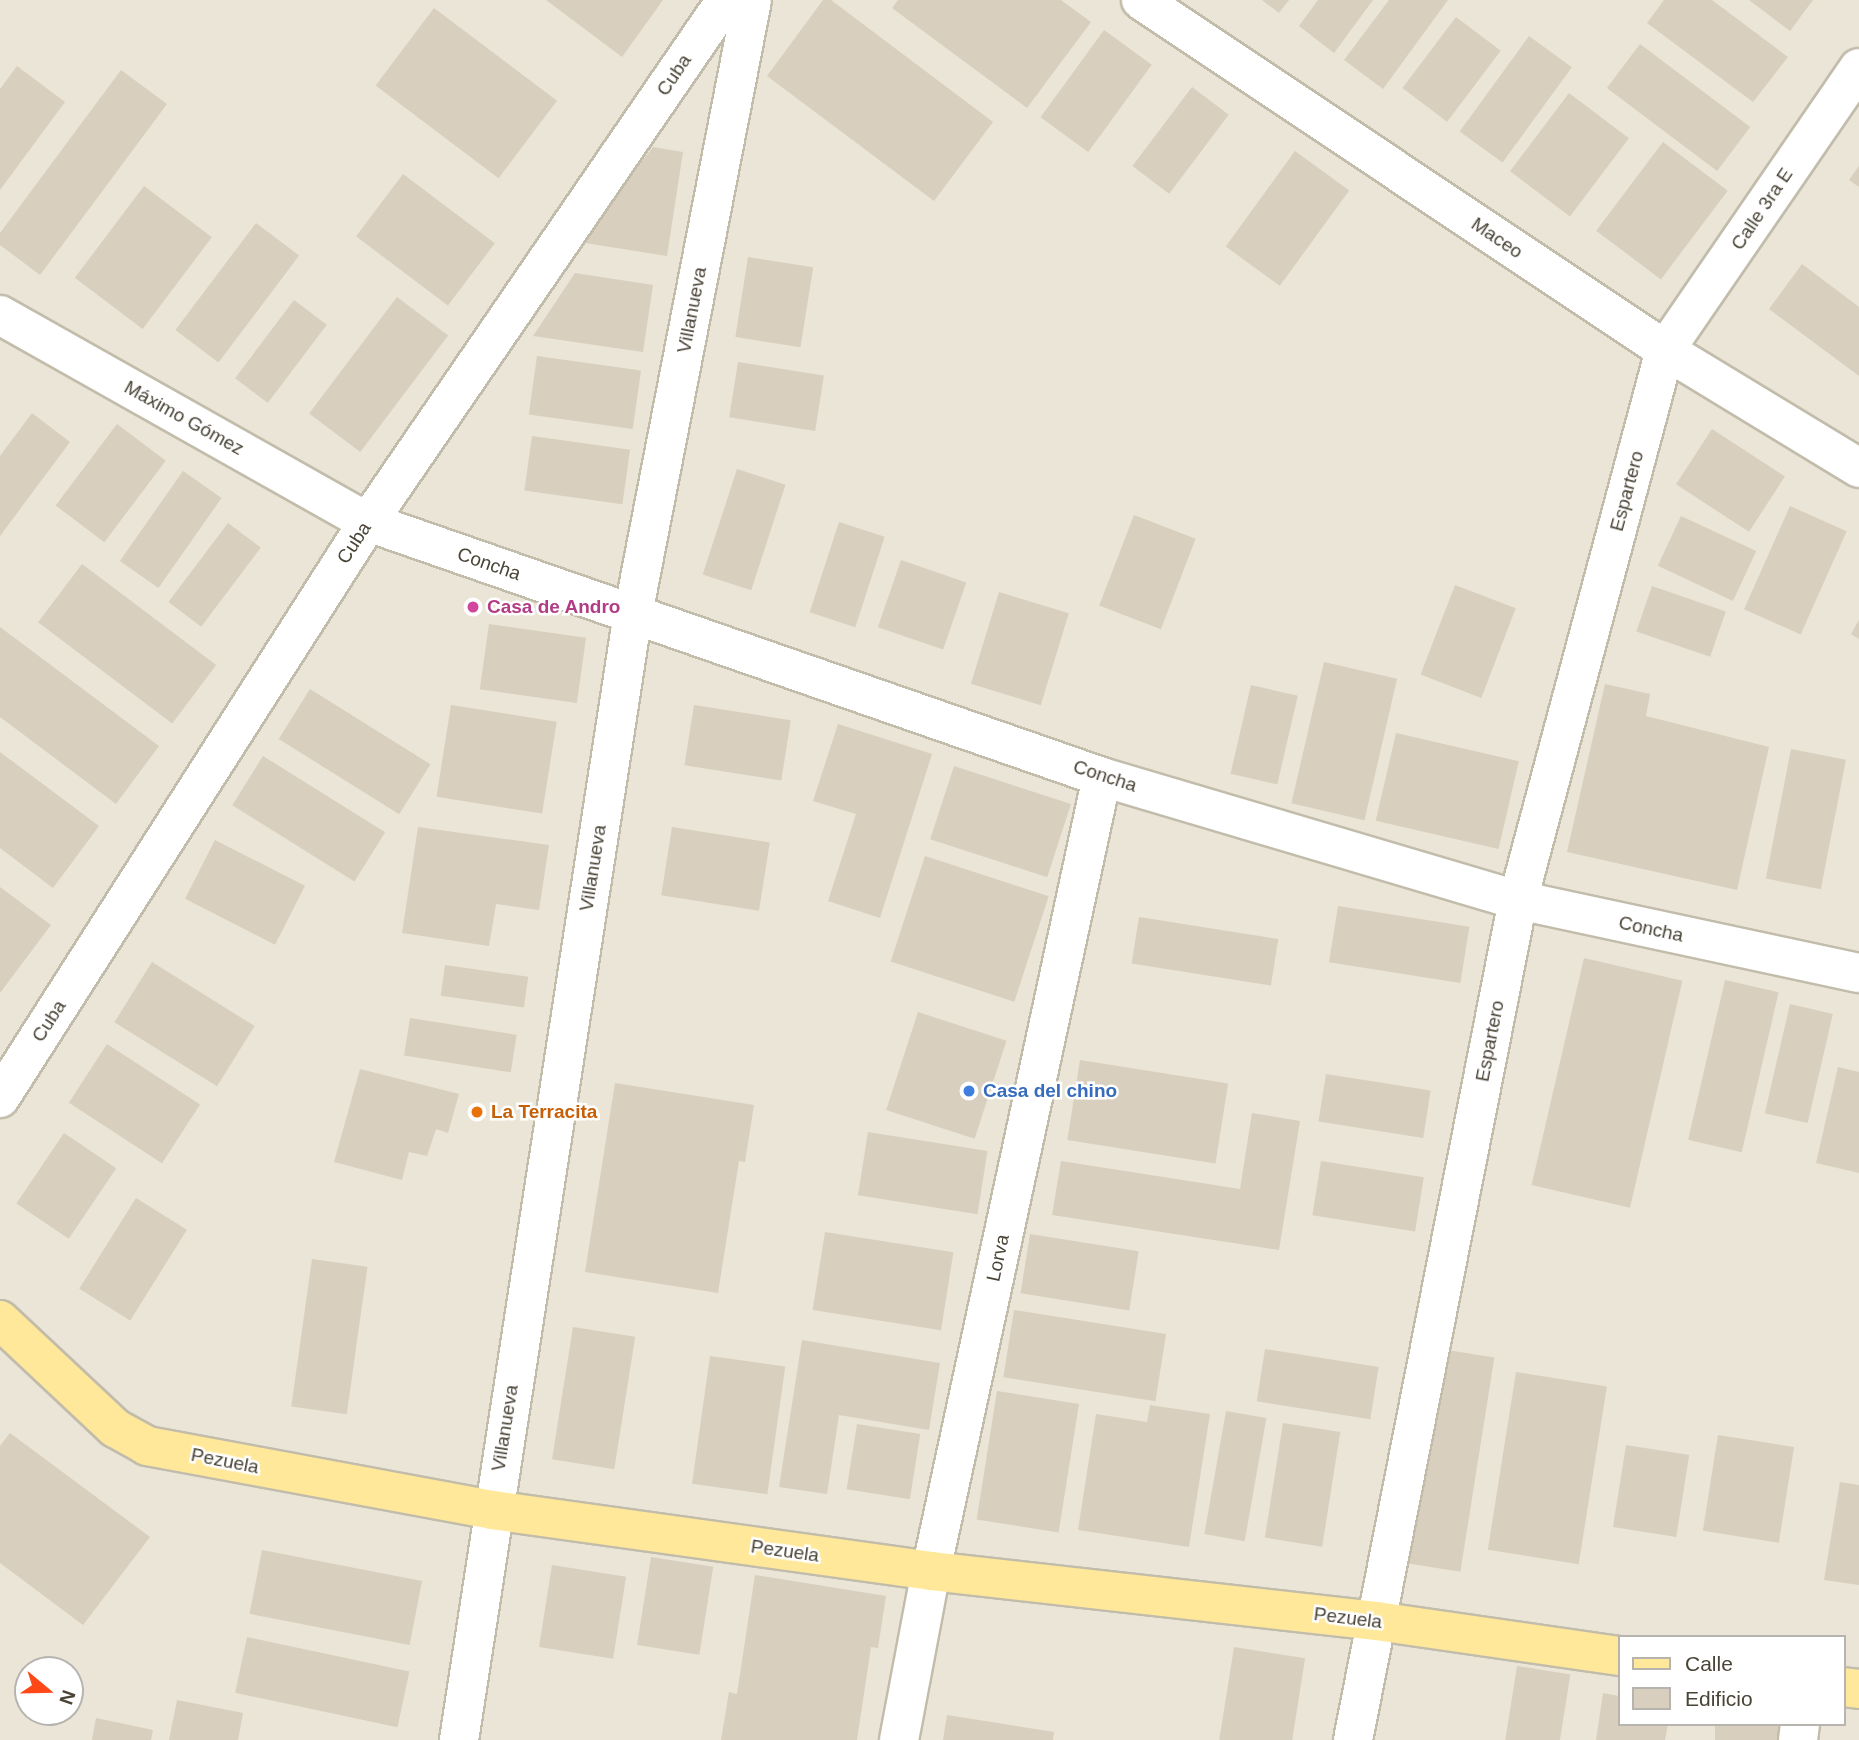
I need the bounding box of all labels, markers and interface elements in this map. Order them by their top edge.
street label: Cuba [652,50,696,100]
street label: Calle 3ra E [1726,164,1798,254]
street label: Maceo [1467,213,1527,263]
street label: Villanueva [672,265,712,355]
street label: Máximo Gómez [120,376,248,460]
street label: Espartero [1605,448,1649,534]
street label: Cuba [332,518,376,568]
street label: Concha [454,543,524,585]
place label: Casa de Andro [487,596,621,618]
marker: Casa de Andro [465,599,481,615]
street label: Concha [1070,755,1140,797]
street label: Villanueva [575,823,611,913]
street label: Concha [1617,911,1685,947]
street label: Cuba [27,996,71,1046]
street label: Espartero [1471,998,1509,1084]
place label: Casa del chino [983,1080,1117,1102]
marker: Casa del chino [961,1083,977,1099]
place label: La Terracita [491,1101,597,1123]
marker: La Terracita [469,1104,485,1120]
street label: Lorva [982,1232,1014,1284]
street label: Villanueva [487,1383,523,1473]
street label: Pezuela [189,1443,261,1479]
street label: Pezuela [749,1535,821,1567]
street label: Pezuela [1313,1603,1383,1633]
legend [1618,1635,1845,1726]
text: Calle [1685,1652,1733,1675]
north arrow [14,1656,84,1726]
text: N [55,1687,80,1707]
text: Edificio [1685,1687,1753,1710]

